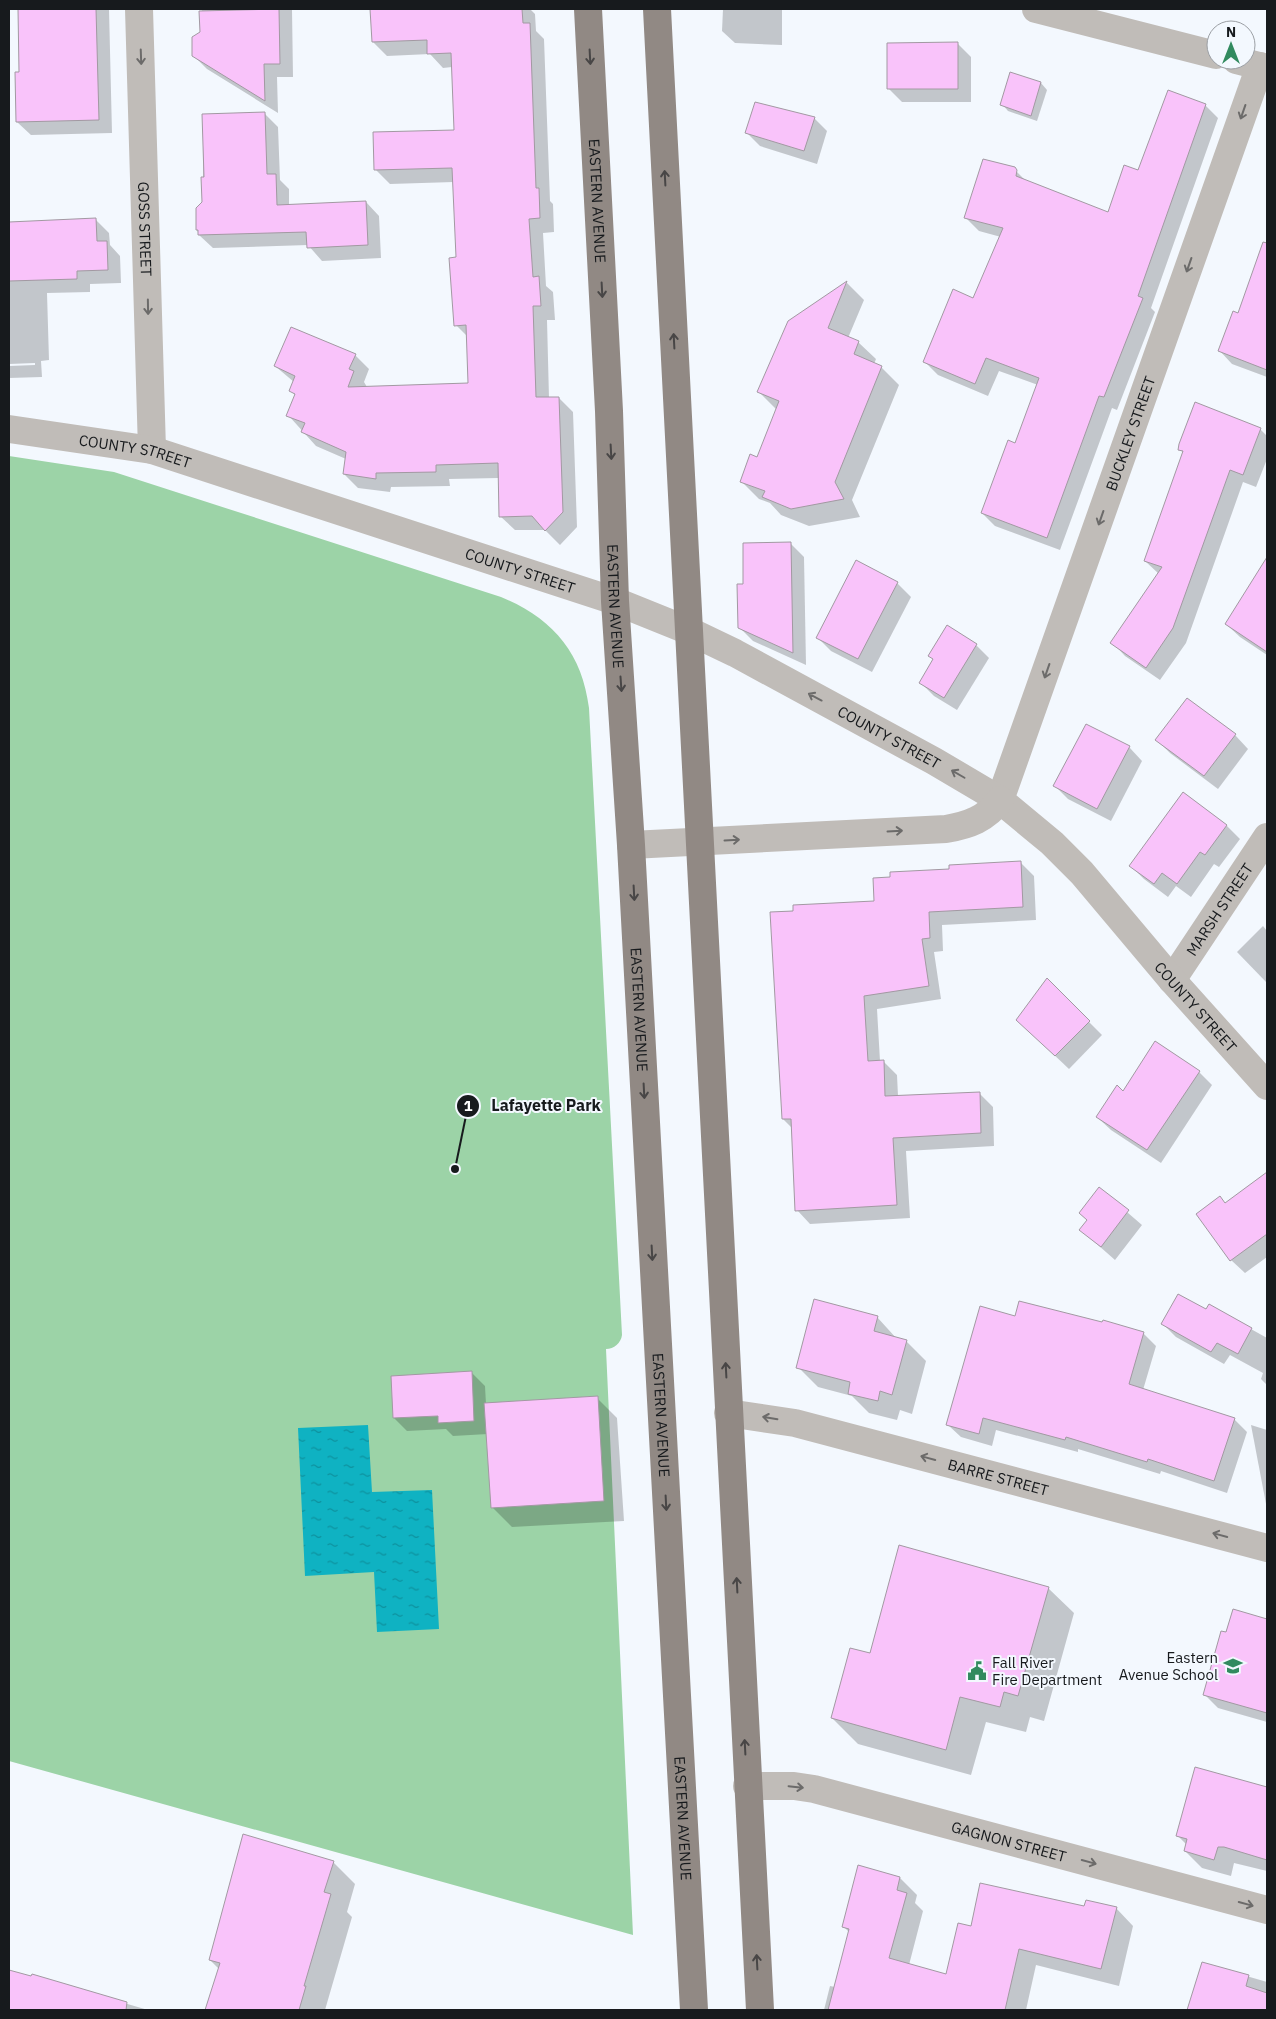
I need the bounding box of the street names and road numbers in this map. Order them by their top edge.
street label: EASTERN AVENUE [585,138,611,263]
street label: GOSS STREET [135,181,156,277]
street label: BUCKLEY STREET [1101,373,1159,493]
street label: COUNTY STREET [78,430,194,472]
street label: COUNTY STREET [463,543,578,597]
street label: EASTERN AVENUE [604,544,629,669]
street label: COUNTY STREET [835,701,945,773]
street label: MARSH STREET [1181,859,1257,959]
street label: EASTERN AVENUE [627,947,653,1072]
street label: COUNTY STREET [1151,957,1241,1056]
street label: EASTERN AVENUE [649,1352,675,1478]
street label: BARRE STREET [946,1454,1051,1499]
street label: EASTERN AVENUE [671,1756,696,1881]
street label: GAGNON STREET [949,1817,1069,1866]

